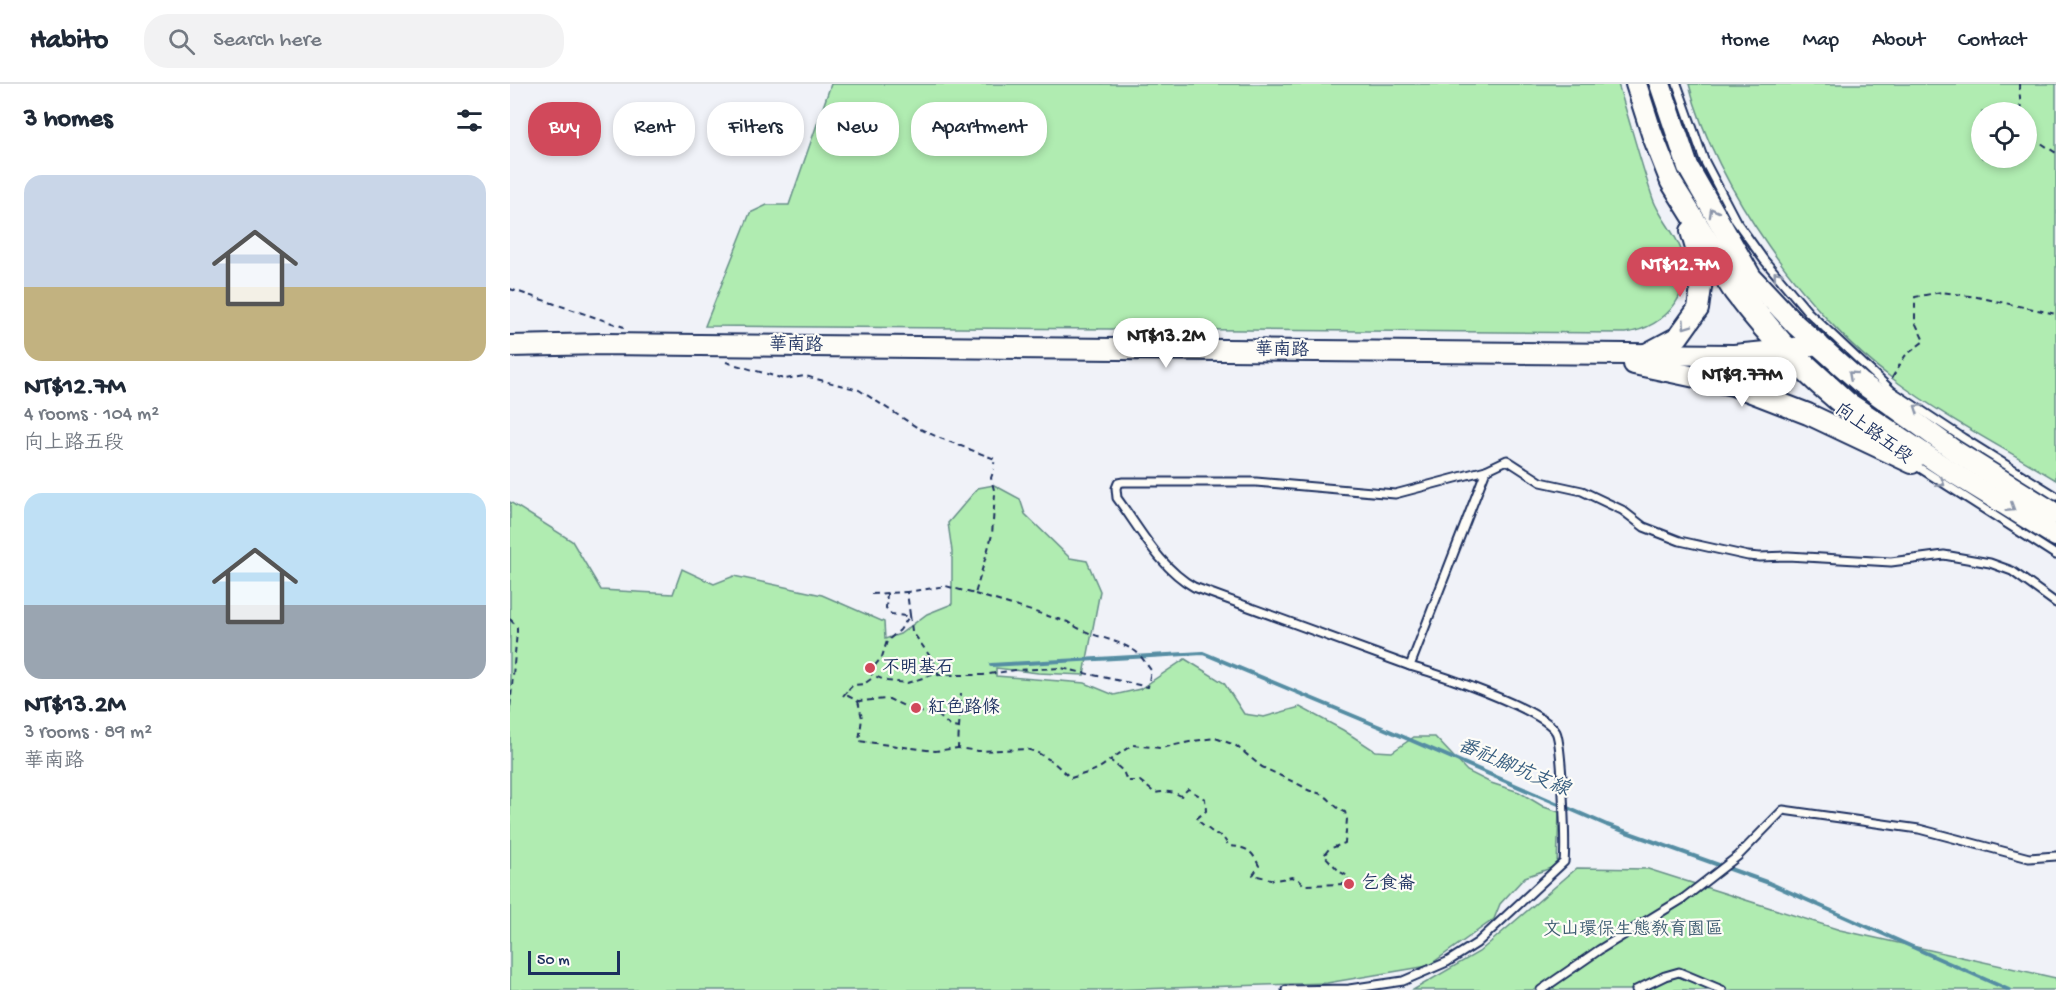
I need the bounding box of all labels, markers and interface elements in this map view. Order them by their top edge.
search box [144,14,564,68]
text: Habito [30,25,108,58]
icon: search [165,25,198,58]
text: Search here [213,28,322,54]
text: Home [1721,29,1769,54]
text: Map [1802,29,1839,54]
text: About [1872,29,1925,54]
text: Contact [1958,29,2026,54]
chip: Buy [528,102,601,156]
chip: Rent [613,102,695,156]
chip: Filters [707,102,804,156]
chip: New [816,102,899,156]
chip: Apartment [911,102,1047,156]
map controls [1971,102,2037,168]
button: locate [1971,102,2037,168]
icon: filters [453,104,486,137]
text: 3 homes [24,105,113,136]
one-way arrow [1709,208,1720,218]
icon: home [201,214,309,322]
pin: NT$12.7M [1618,247,1742,298]
text: NT$12.7M [1641,255,1719,278]
one-way arrow [1773,271,1784,282]
pin: NT$13.2M [1104,318,1228,369]
one-way arrow [1682,319,1693,330]
text: NT$13.2M [1127,326,1205,349]
street label: 華南路 [769,334,823,357]
street label: 華南路 [1255,339,1309,362]
pin: NT$9.77M [1680,357,1804,408]
text: NT$9.77M [1702,365,1782,388]
one-way arrow [1848,371,1858,382]
text: NT$12.7M [24,373,126,404]
street label: 向上路五段 [1830,398,1916,469]
text: 4 rooms · 104 m² [24,404,159,427]
one-way arrow [1914,404,1925,415]
text: 向上路五段 [24,433,124,456]
one-way arrow [1934,476,1945,487]
one-way arrow [2005,501,2015,513]
icon: home [201,532,309,640]
place label: 不明基石 [882,657,954,679]
marker: 不明基石 [863,661,877,675]
text: NT$13.2M [24,691,126,722]
place label: 紅色路條 [928,697,1000,719]
marker: 紅色路條 [909,701,923,715]
text: 3 rooms · 89 m² [24,722,152,745]
water label: 番社腳坑支線 [1453,733,1574,803]
text: 華南路 [24,751,84,774]
place label: 乞食崙 [1361,872,1415,895]
marker: 乞食崙 [1342,877,1356,891]
park label: 文山環保生態教育園區 [1543,919,1723,941]
scale bar [528,948,620,976]
text: 50 m [537,952,570,971]

